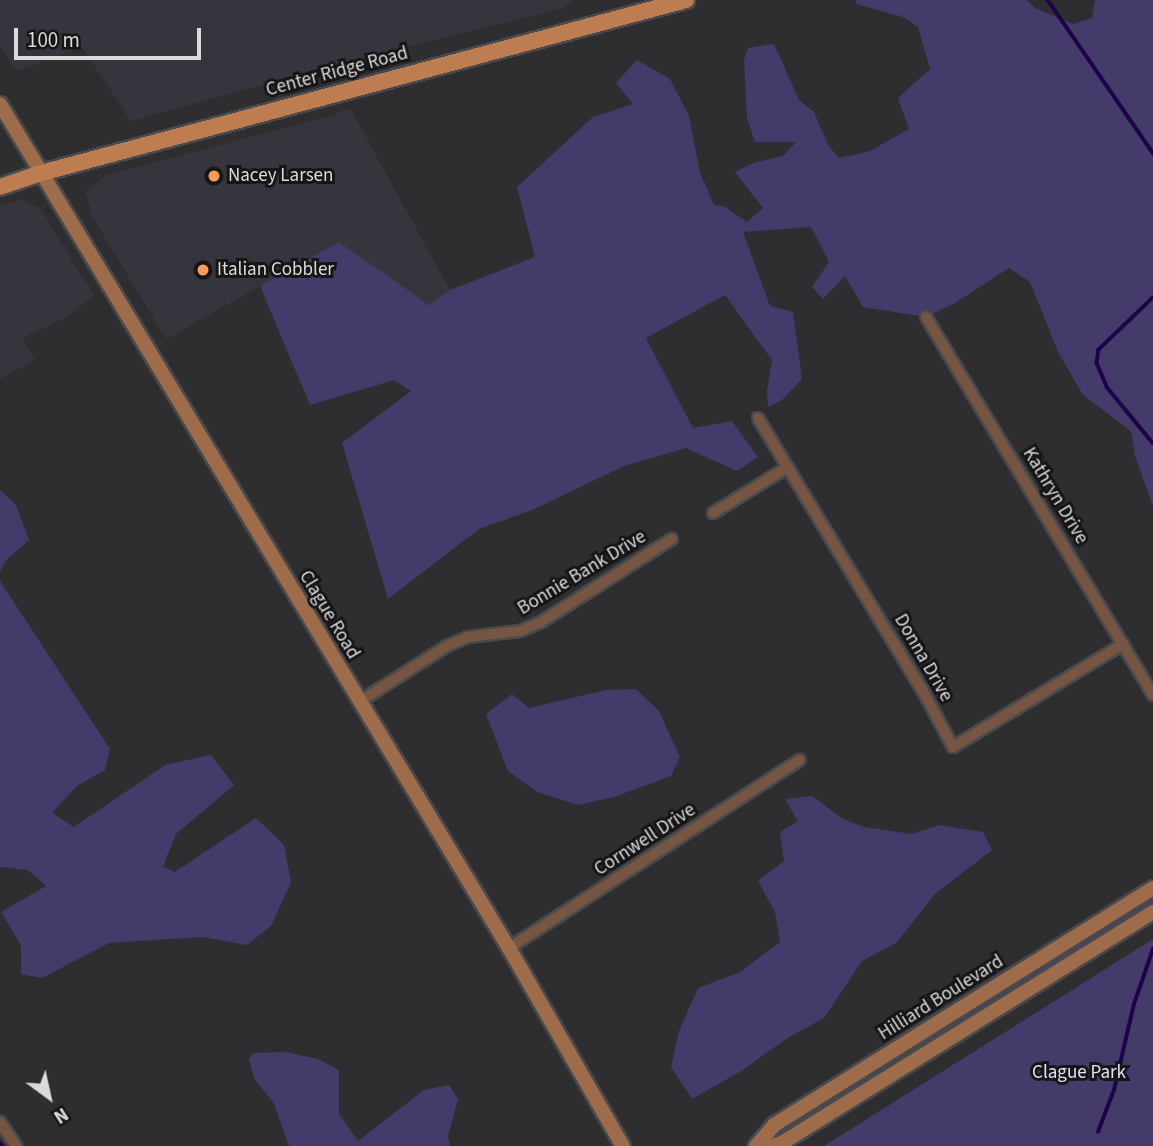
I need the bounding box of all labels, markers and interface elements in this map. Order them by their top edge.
scale bar [18,14,205,58]
text: 100 m [27,25,80,55]
street label: Center Ridge Road [264,42,410,102]
place label: Nacey Larsen [228,165,333,187]
marker: Nacey Larsen [206,168,222,184]
place label: Italian Cobbler [217,259,334,281]
marker: Italian Cobbler [195,262,211,278]
street label: Kathryn Drive [1017,444,1093,548]
street label: Bonnie Bank Drive [514,526,650,620]
street label: Clague Road [294,567,364,663]
street label: Donna Drive [889,610,957,706]
street label: Cornwell Drive [590,799,700,881]
street label: Hilliard Boulevard [874,950,1008,1046]
north arrow [14,1062,84,1132]
park label: Clague Park [1032,1062,1126,1084]
text: N [48,1100,73,1130]

